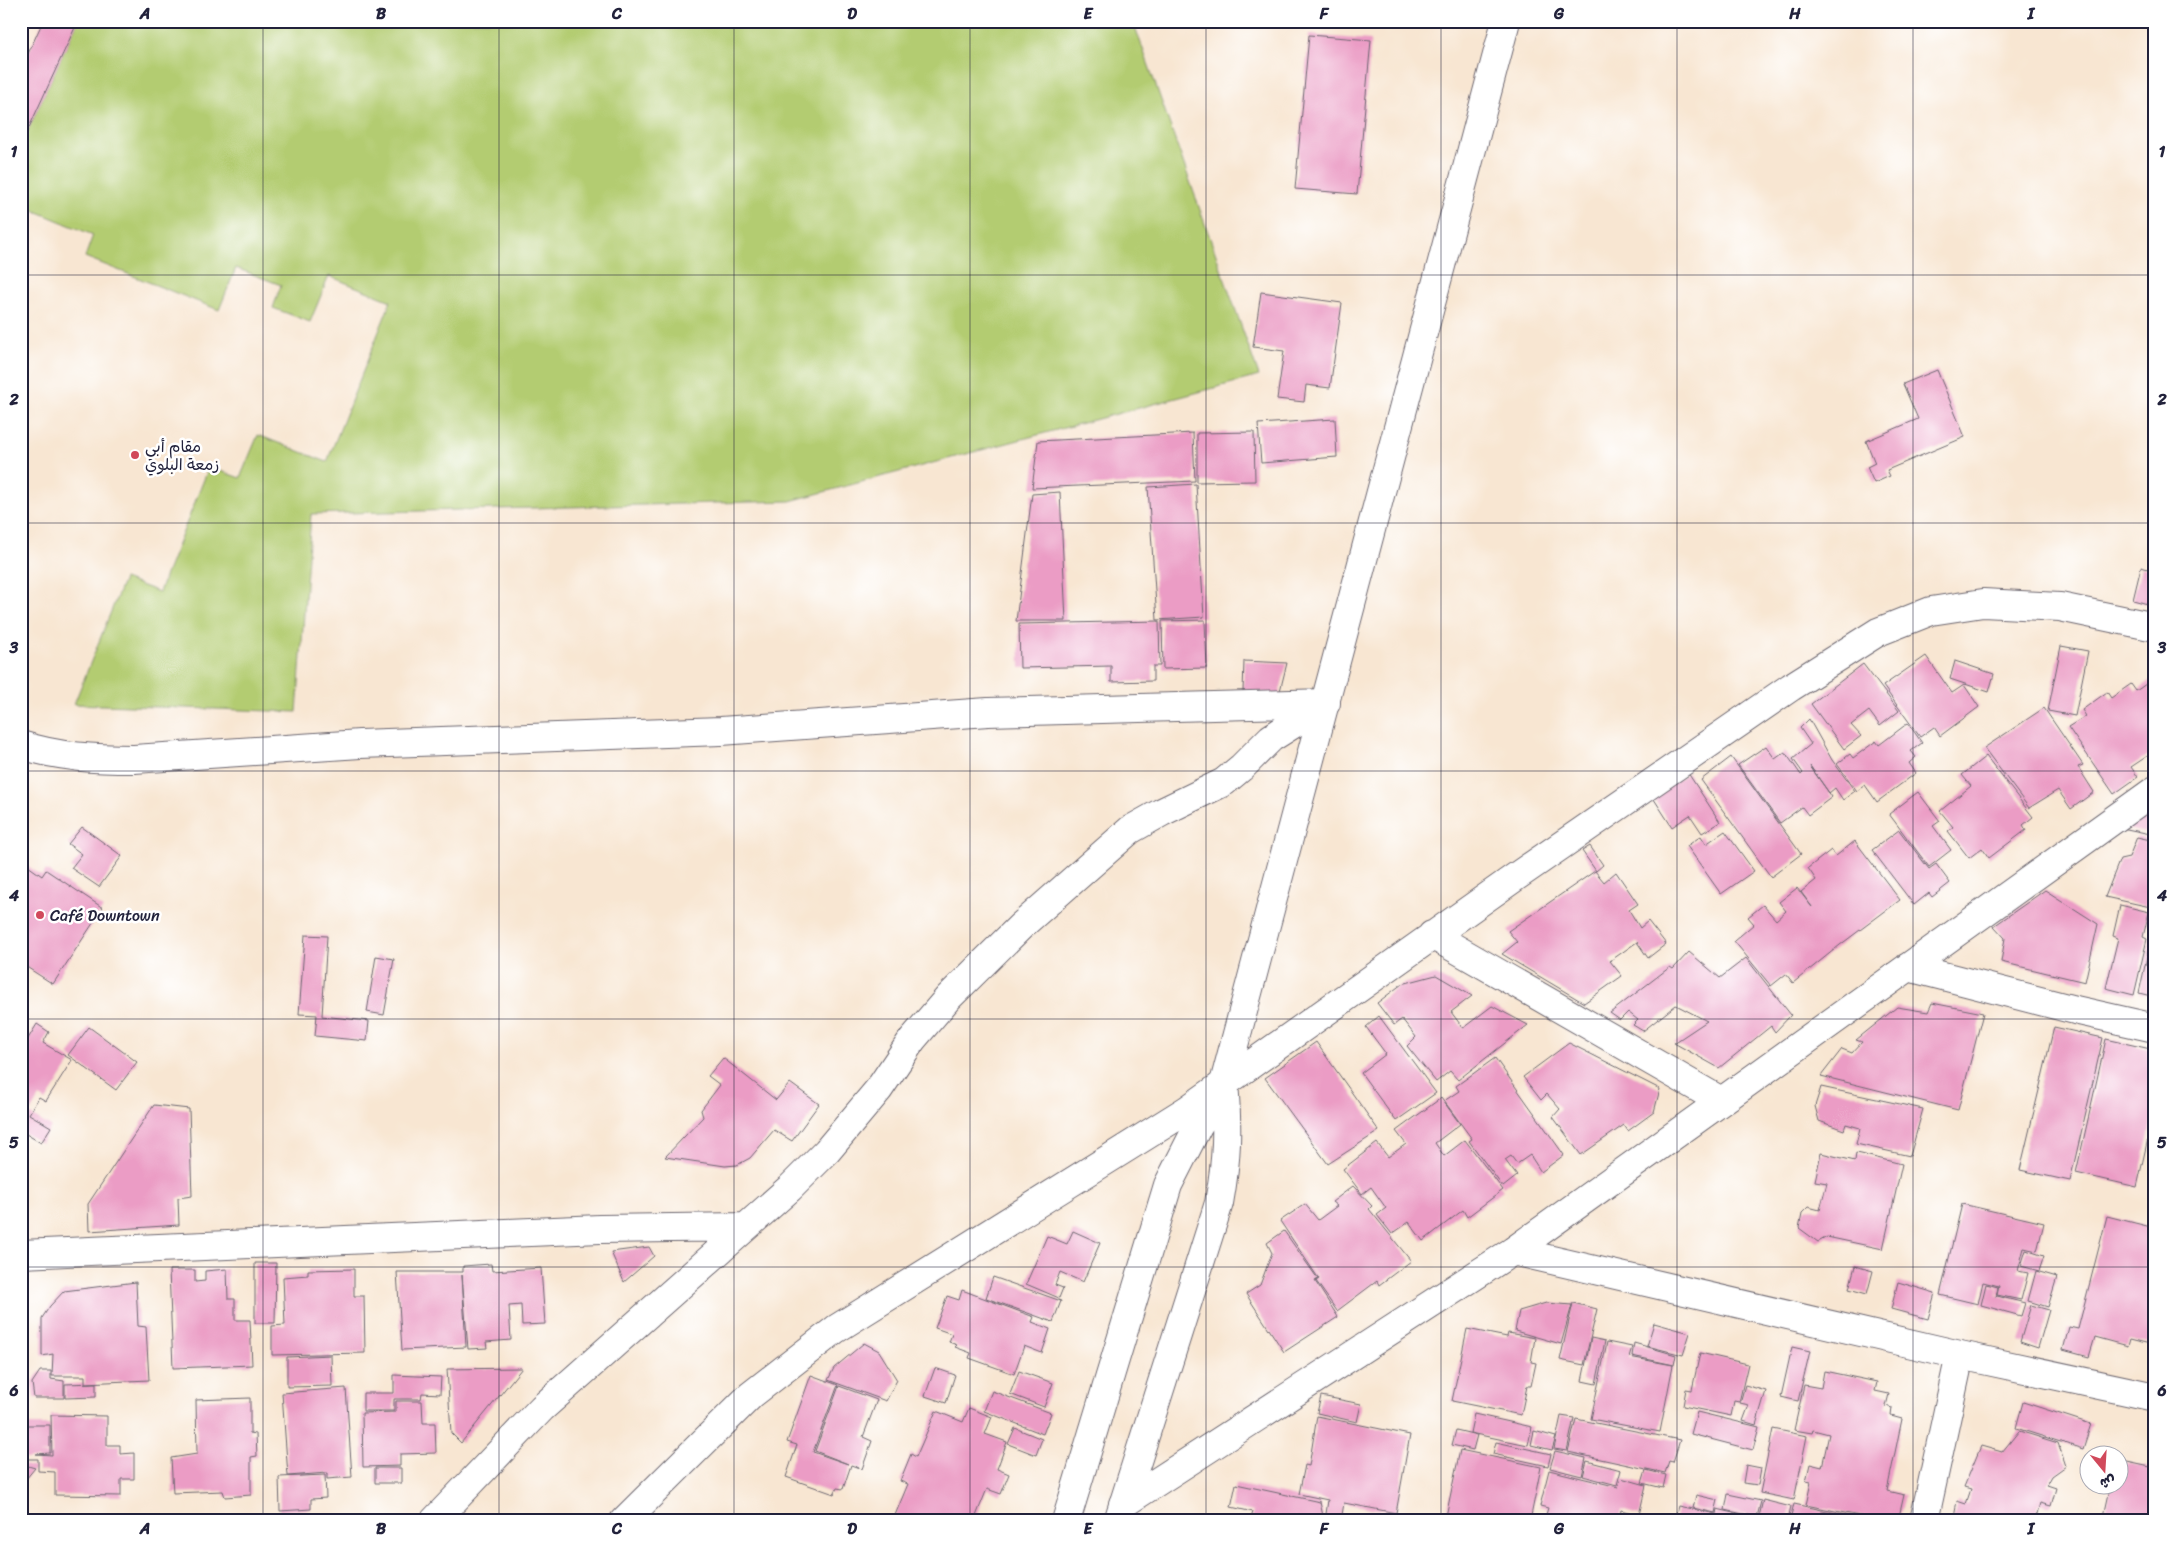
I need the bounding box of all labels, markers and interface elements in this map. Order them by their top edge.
text: A [139,0,150,28]
text: B [376,0,387,28]
text: C [611,0,623,28]
text: D [847,0,857,28]
text: E [1084,0,1094,28]
text: F [1319,0,1330,28]
text: G [1553,0,1565,28]
text: H [1788,0,1801,28]
text: I [2027,0,2036,28]
text: 1 [11,137,18,166]
text: 1 [2159,137,2166,166]
text: 2 [8,385,19,414]
text: 2 [2156,385,2167,414]
place label: مقام أبي زمعة البلوي [145,432,219,479]
marker: مقام أبي زمعة البلوي [129,449,141,461]
text: 3 [9,633,19,662]
text: 3 [2157,633,2167,662]
text: 4 [8,881,19,910]
text: 4 [2156,881,2167,910]
place label: Café Downtown [50,901,160,930]
marker: Café Downtown [34,909,46,921]
text: 5 [9,1128,19,1157]
text: 5 [2157,1128,2167,1157]
text: 6 [8,1376,19,1405]
text: 6 [2156,1376,2167,1405]
north arrow [2078,1444,2128,1494]
text: ش [2097,1468,2119,1496]
text: A [139,1514,150,1542]
text: B [376,1514,387,1542]
text: C [611,1514,623,1542]
text: D [847,1514,857,1542]
text: E [1084,1514,1094,1542]
text: F [1319,1514,1330,1542]
text: G [1553,1514,1565,1542]
text: H [1788,1514,1801,1542]
text: I [2027,1514,2036,1542]

